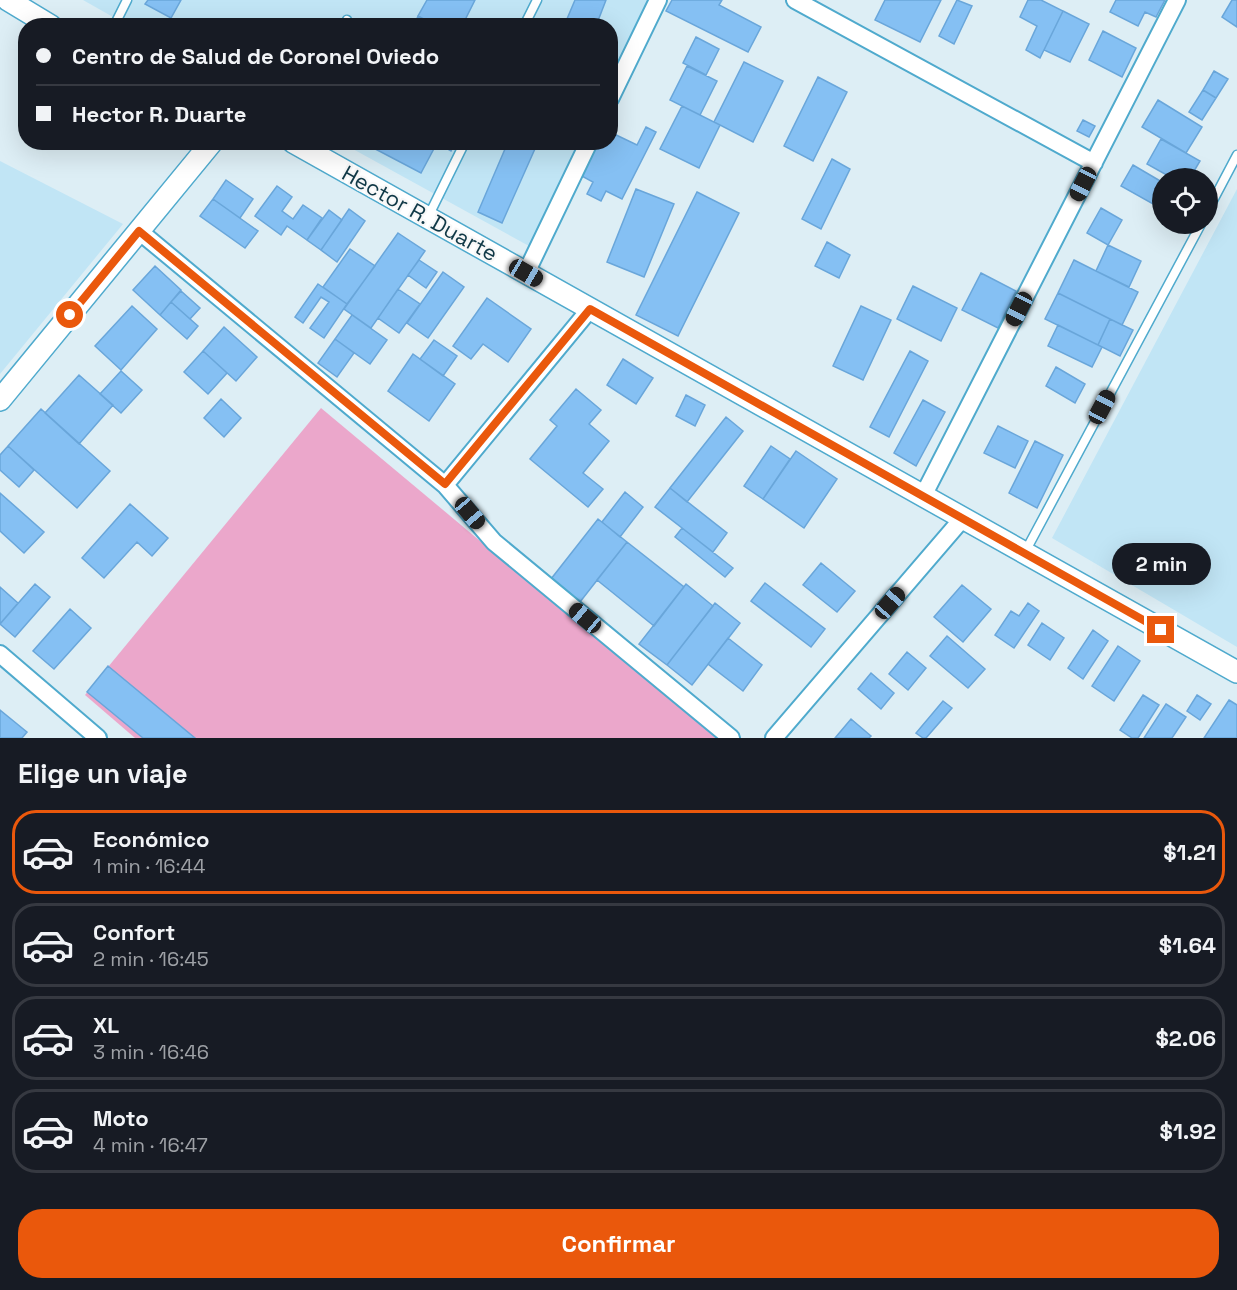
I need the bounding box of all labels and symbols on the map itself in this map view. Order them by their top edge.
street label: Hector R. Duarte [337,159,503,267]
car [1067,164,1099,204]
car [506,256,546,290]
car [1003,289,1035,329]
route start [56,301,83,328]
car [1086,387,1118,427]
car [452,493,488,533]
callout: 2 min [1112,543,1210,585]
car [871,584,909,622]
car [565,600,605,636]
route end [1147,616,1174,643]

